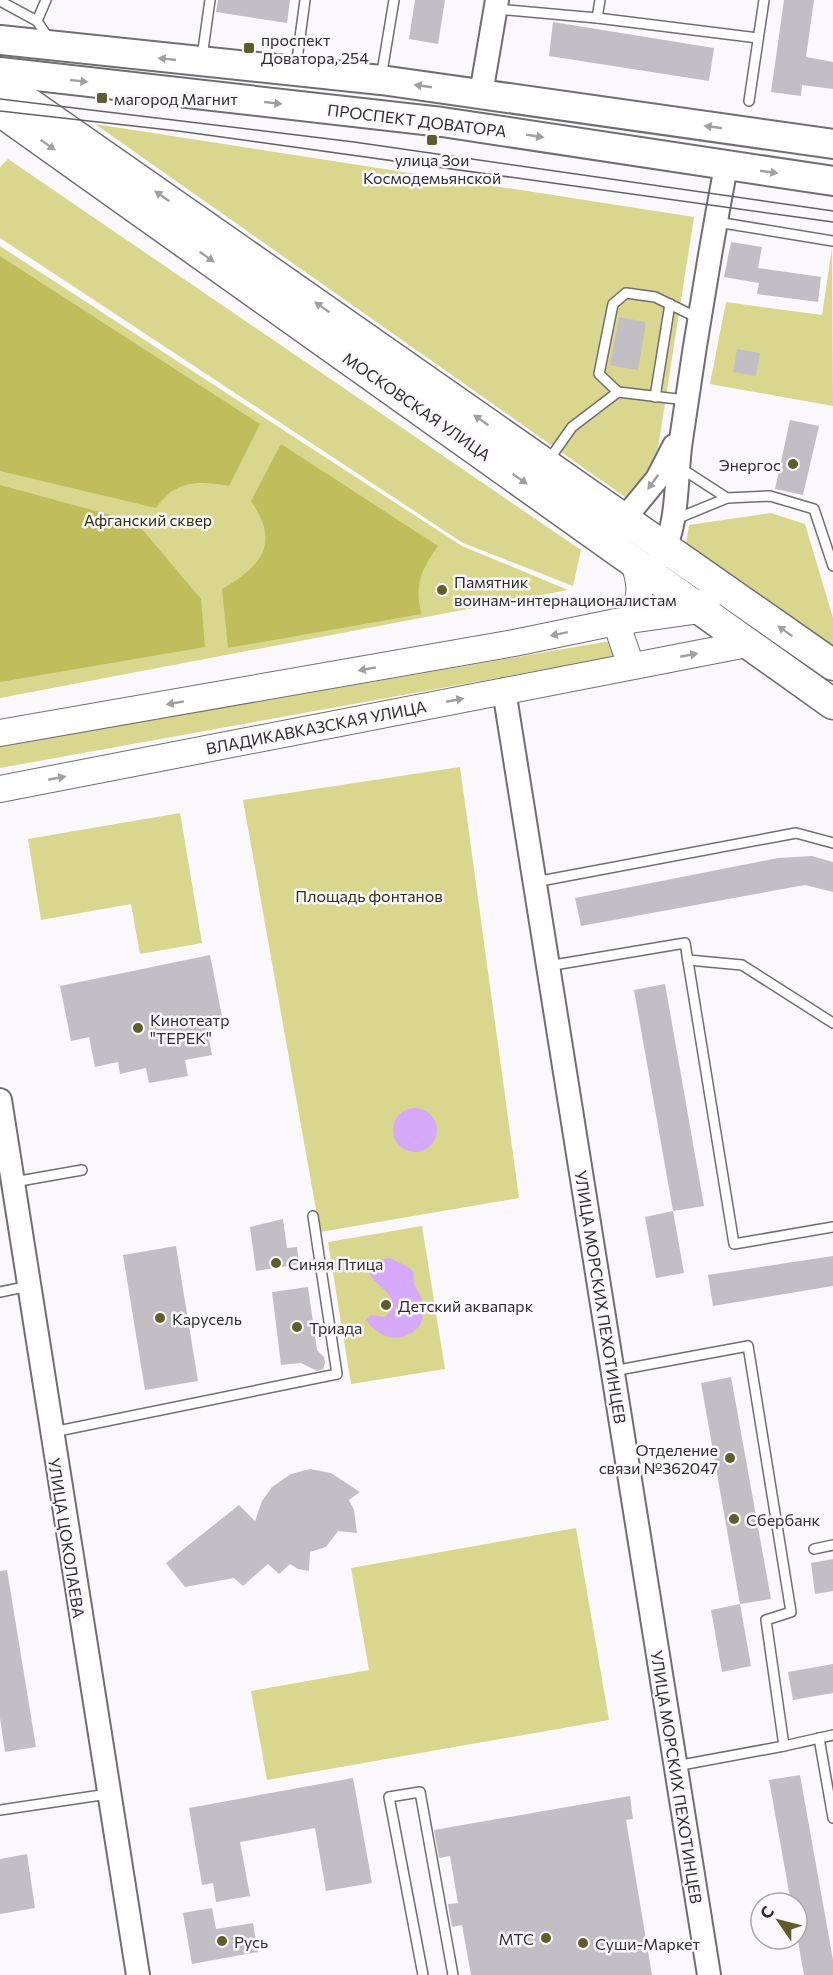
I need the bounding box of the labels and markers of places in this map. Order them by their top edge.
place label: проспект Доватора, 254 [261,30,369,67]
marker: проспект Доватора, 254 [242,41,256,55]
place label: магород Магнит [114,89,238,108]
marker: магород Магнит [95,91,109,105]
marker: улица Зои Космодемьянской [425,133,439,147]
place label: улица Зои Космодемьянской [363,150,501,187]
place label: Энергос [719,455,781,474]
marker: Энергос [786,457,800,471]
place label: Памятник воинам-интернационалистам [454,572,677,609]
marker: Памятник воинам-интернационалистам [435,583,449,597]
place label: Кинотеатр "ТЕРЕК" [150,1010,230,1047]
marker: Кинотеатр "ТЕРЕК" [131,1021,145,1035]
place label: Синяя Птица [288,1254,383,1273]
marker: Синяя Птица [269,1256,283,1270]
place label: Детский аквапарк [398,1296,534,1315]
marker: Детский аквапарк [379,1298,393,1312]
place label: Карусель [172,1309,242,1328]
marker: Карусель [153,1311,167,1325]
place label: Триада [309,1318,362,1337]
marker: Триада [290,1320,304,1334]
place label: Отделение связи №362047 [599,1440,718,1477]
marker: Отделение связи №362047 [723,1451,737,1465]
place label: Сбербанк [746,1510,821,1529]
marker: Сбербанк [727,1512,741,1526]
place label: МТС [499,1929,534,1948]
marker: МТС [539,1931,553,1945]
place label: Русь [234,1932,268,1951]
marker: Русь [215,1934,229,1948]
place label: Суши-Маркет [595,1934,701,1953]
marker: Суши-Маркет [576,1936,590,1950]

